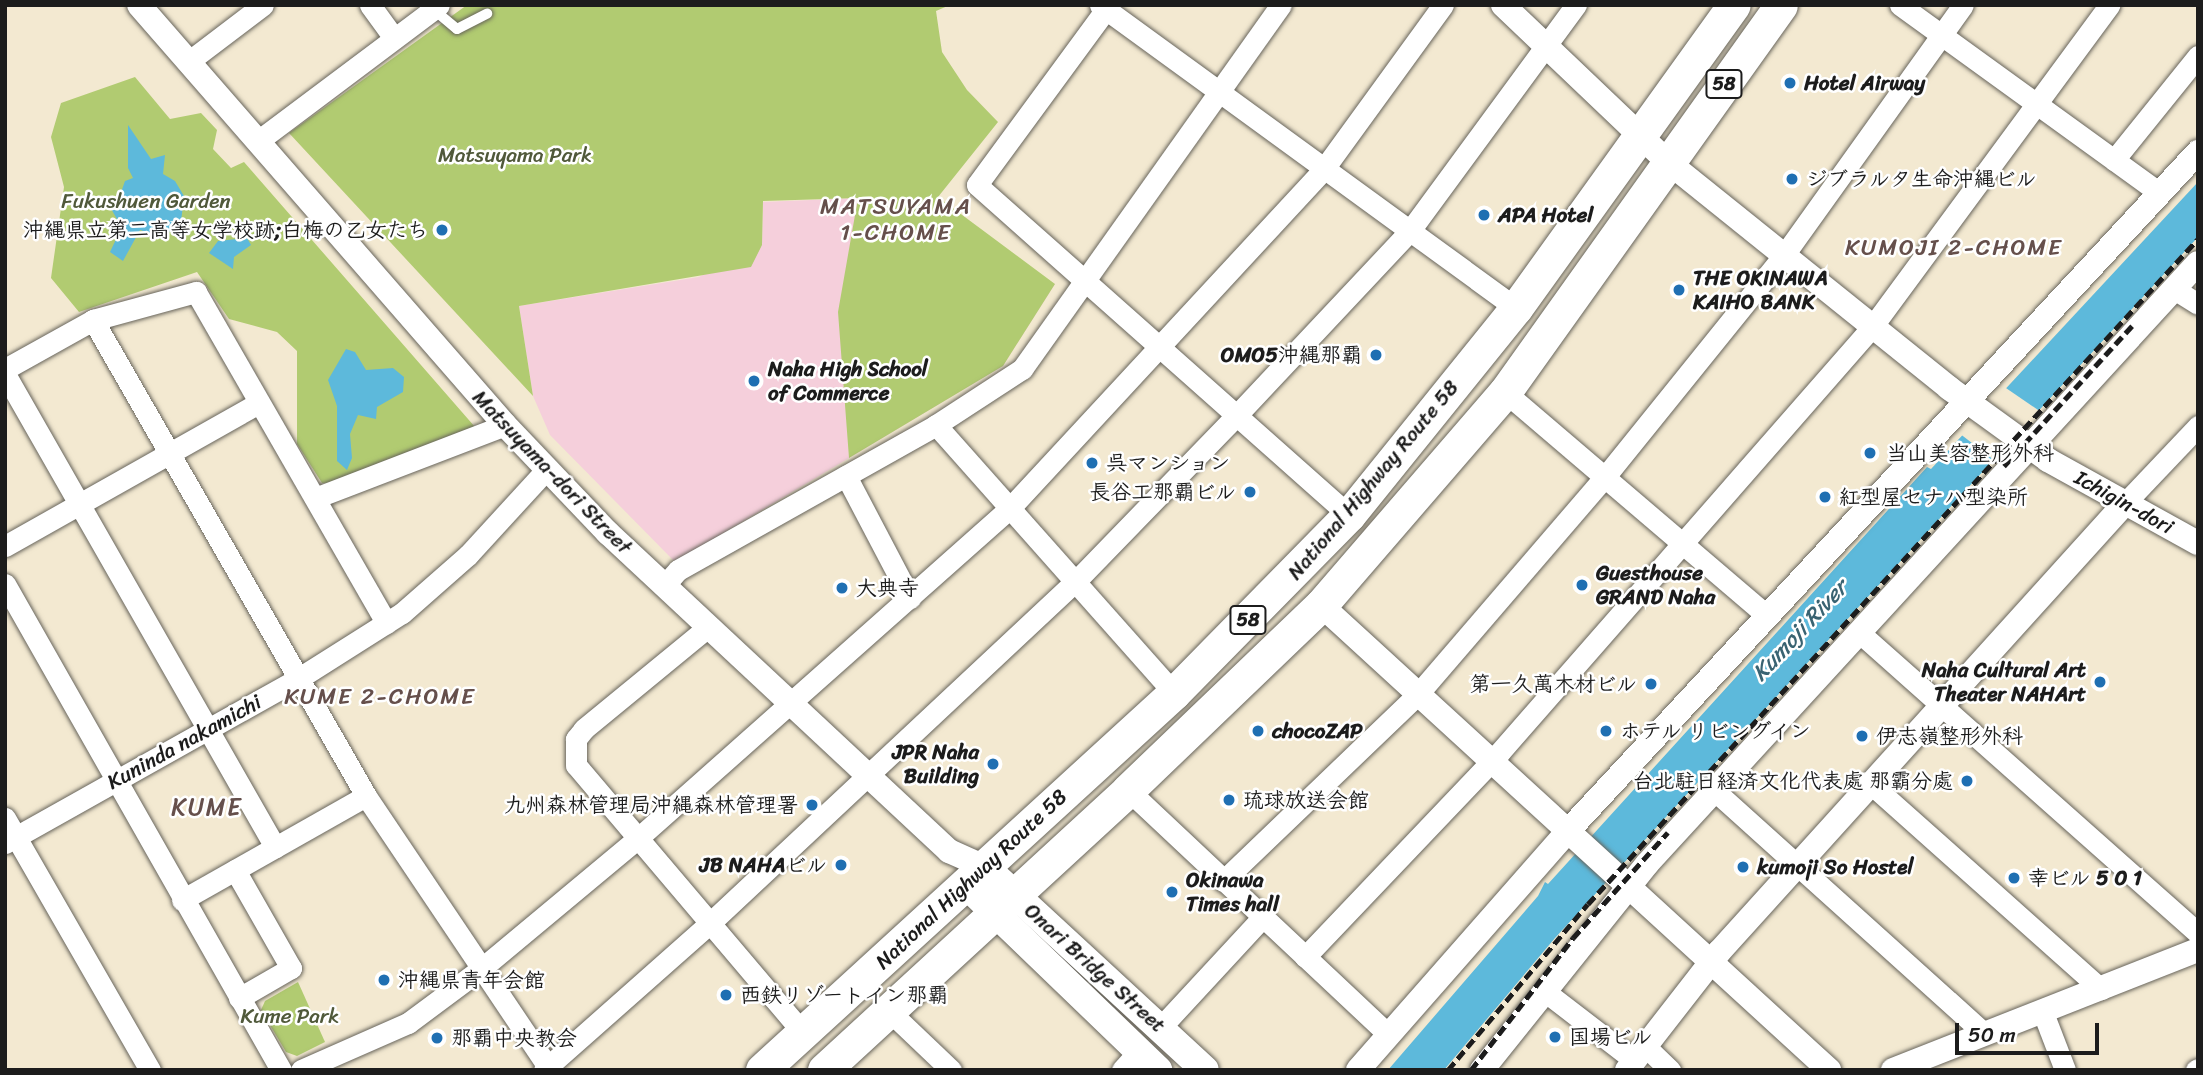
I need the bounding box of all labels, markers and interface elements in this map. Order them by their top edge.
road number: 58 [1705,68,1743,100]
place label: Hotel Airway [1804,70,1925,96]
marker: Hotel Airway [1782,75,1798,91]
park label: Matsuyama Park [438,142,592,168]
place label: ジブラルタ生命沖縄ビル [1806,166,2037,192]
marker: ジブラルタ生命沖縄ビル [1784,171,1800,187]
park label: Fukushuen Garden [61,188,231,214]
district label: MATSUYAMA 1-CHOME [822,193,970,247]
place label: APA Hotel [1498,202,1593,228]
marker: APA Hotel [1476,207,1492,223]
place label: 沖縄県立第二高等女学校跡;白梅の乙女たち [23,217,428,243]
marker: 沖縄県立第二高等女学校跡;白梅の乙女たち [434,222,450,238]
district label: KUMOJI 2-CHOME [1848,234,2060,262]
place label: THE OKINAWA KAIHO BANK [1693,265,1828,315]
marker: THE OKINAWA KAIHO BANK [1671,282,1687,298]
place label: OMO5沖縄那覇 [1221,342,1362,368]
marker: OMO5沖縄那覇 [1368,347,1384,363]
place label: Naha High School of Commerce [768,356,930,406]
marker: Naha High School of Commerce [746,373,762,389]
street label: National Highway Route 58 [1282,375,1464,585]
street label: Matsuyama-dori Street [467,385,637,559]
place label: 当山美容整形外科 [1886,440,2054,466]
marker: 当山美容整形外科 [1860,443,1880,463]
place label: 呉マンション [1106,450,1232,476]
marker: 呉マンション [1084,455,1100,471]
street label: Ichigin-dori [2070,465,2178,539]
place label: 長谷工那覇ビル [1089,479,1236,505]
marker: 長谷工那覇ビル [1242,484,1258,500]
place label: 紅型屋セナハ型染所 [1839,484,2028,510]
marker: 紅型屋セナハ型染所 [1817,489,1833,505]
place label: Guesthouse GRAND Naha [1596,560,1715,610]
place label: 大典寺 [856,575,919,601]
water label: Kumoji River [1746,575,1854,687]
marker: Guesthouse GRAND Naha [1574,577,1590,593]
marker: 大典寺 [834,580,850,596]
road number: 58 [1229,604,1267,636]
place label: Naha Cultural Art Theater NAHArt [1921,657,2086,707]
place label: 第一久萬木材ビル [1469,671,1637,697]
marker: Naha Cultural Art Theater NAHArt [2092,674,2108,690]
marker: 第一久萬木材ビル [1643,676,1659,692]
district label: KUME 2-CHOME [285,683,475,711]
street label: Kuninda nakamichi [103,689,265,795]
place label: chocoZAP [1272,718,1363,744]
place label: ホテル リビングイン [1620,718,1814,744]
marker: chocoZAP [1250,723,1266,739]
marker: ホテル リビングイン [1598,723,1614,739]
place label: 伊志嶺整形外科 [1876,723,2023,749]
marker: 伊志嶺整形外科 [1854,728,1870,744]
place label: JPR Naha Building [892,739,979,789]
marker: JPR Naha Building [985,756,1001,772]
place label: 台北駐日経済文化代表處 那霸分處 [1633,768,1953,794]
marker: 台北駐日経済文化代表處 那霸分處 [1959,773,1975,789]
street label: National Highway Route 58 [870,784,1072,974]
place label: 琉球放送会館 [1243,787,1369,813]
place label: 九州森林管理局沖縄森林管理署 [504,792,798,818]
marker: 琉球放送会館 [1221,792,1237,808]
district label: KUME [171,794,243,822]
marker: 九州森林管理局沖縄森林管理署 [804,797,820,813]
place label: JB NAHAビル [699,852,827,878]
place label: kumoji So Hostel [1757,854,1914,880]
marker: JB NAHAビル [833,857,849,873]
marker: kumoji So Hostel [1735,859,1751,875]
place label: 幸ビル 5 0 1 [2028,865,2142,891]
place label: Okinawa Times hall [1186,867,1279,917]
marker: 幸ビル 5 0 1 [2006,870,2022,886]
marker: Okinawa Times hall [1164,884,1180,900]
street label: Onari Bridge Street [1019,898,1171,1038]
place label: 沖縄県青年会館 [398,967,545,993]
marker: 沖縄県青年会館 [376,972,392,988]
place label: 西鉄リゾートイン那覇 [740,982,948,1008]
marker: 西鉄リゾートイン那覇 [718,987,734,1003]
park label: Kume Park [240,1003,340,1029]
scale bar [1958,1009,2102,1052]
text: 50 m [1968,1016,2016,1054]
place label: 国場ビル [1569,1024,1653,1050]
place label: 那覇中央教会 [451,1025,577,1051]
marker: 国場ビル [1547,1029,1563,1045]
marker: 那覇中央教会 [429,1030,445,1046]

